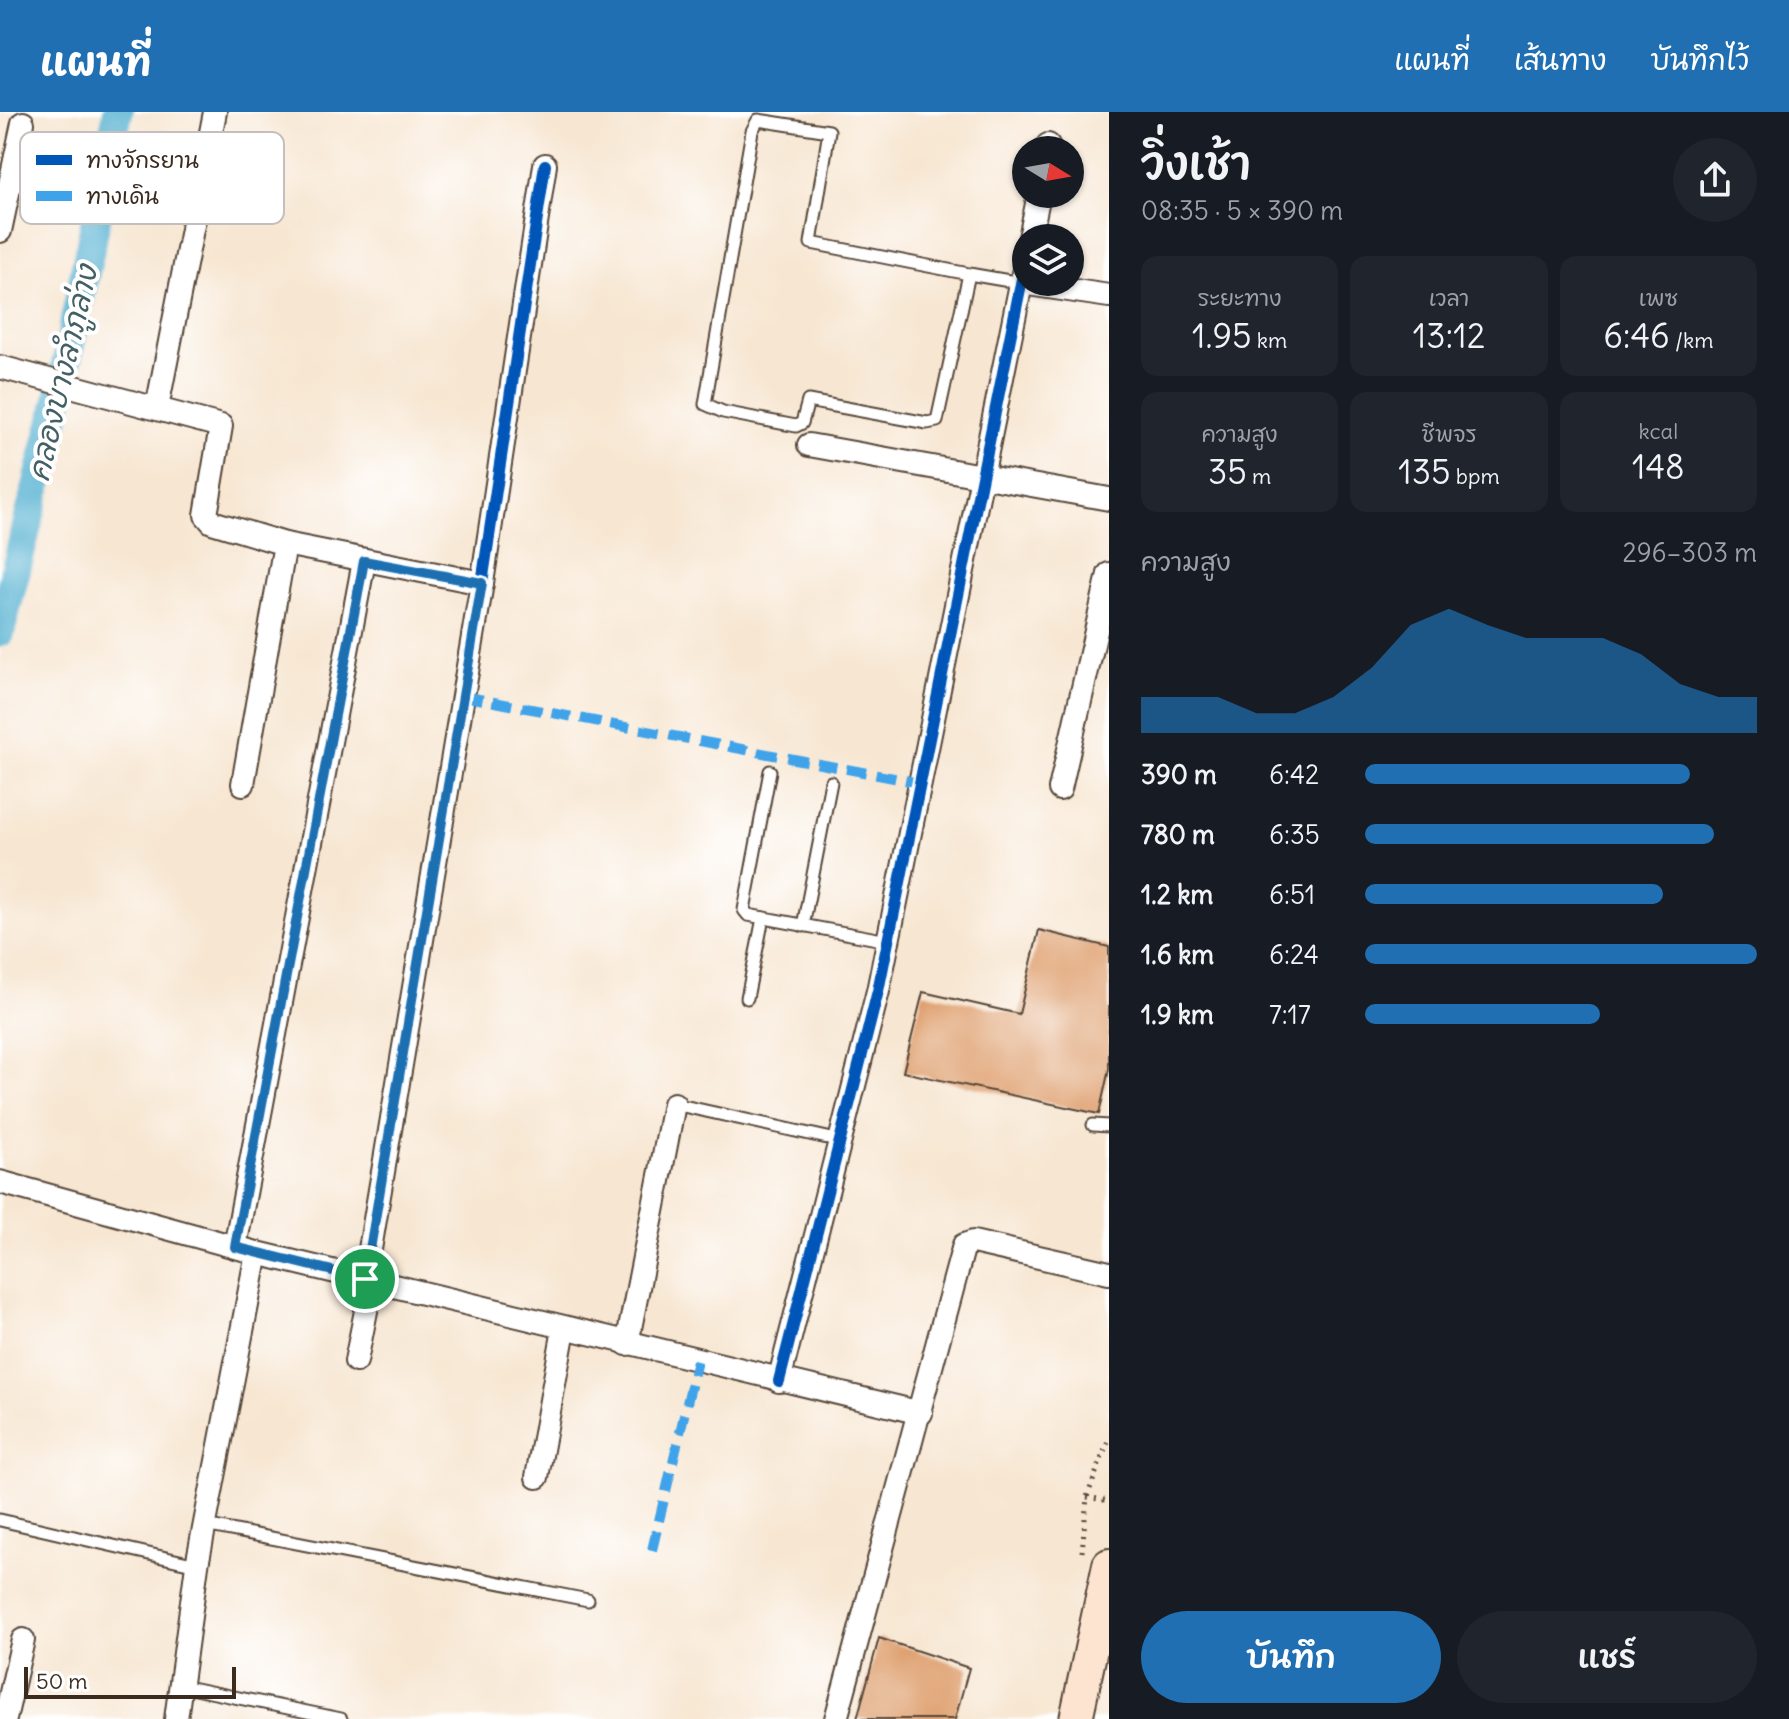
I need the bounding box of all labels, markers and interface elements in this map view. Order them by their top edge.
text: แผนที่ [40,38,151,85]
text: แผนที่ [1394,42,1470,78]
text: เส้นทาง [1514,42,1607,78]
text: บันทึกไว้ [1651,42,1749,78]
legend [20,132,284,224]
north arrow [1012,136,1084,208]
map controls [1012,136,1084,296]
text: วิ่งเช้า [1141,136,1251,191]
button: share [1673,138,1757,222]
text: ทางจักรยาน [86,146,199,174]
text: ทางเดิน [86,182,159,210]
text: 08:35 · 5 × 390 m [1141,194,1343,227]
button: layers [1012,224,1084,296]
water label: คลองบางลำภูล่าง [19,259,110,485]
text: ระยะทาง [1198,284,1282,312]
text: เวลา [1429,284,1469,312]
text: เพซ [1639,284,1678,312]
text: 1.95 [1192,314,1252,357]
text: 13:12 [1413,314,1485,357]
text: 6:46 [1603,314,1670,357]
text: km [1252,326,1287,354]
text: /km [1670,326,1713,354]
text: kcal [1639,417,1678,445]
text: ความสูง [1202,420,1278,448]
text: ชีพจร [1421,420,1477,448]
text: 148 [1632,445,1685,488]
text: 35 [1208,450,1247,493]
text: 135 [1398,450,1451,493]
text: m [1247,462,1271,490]
text: bpm [1451,462,1500,490]
text: 296–303 m [1622,536,1757,569]
text: ความสูง [1141,545,1231,578]
text: 390 m [1141,758,1217,791]
text: 6:42 [1269,758,1319,791]
text: 780 m [1141,818,1215,851]
text: 6:35 [1269,818,1320,851]
text: 1.2 km [1141,878,1213,911]
text: 6:51 [1269,878,1315,911]
text: 1.6 km [1141,938,1214,971]
text: 6:24 [1269,938,1319,971]
text: 1.9 km [1141,998,1214,1031]
text: 7:17 [1269,998,1311,1031]
pin [331,1245,399,1313]
icon: arrive [343,1257,387,1301]
button: บันทึก [1141,1611,1441,1703]
button: แชร์ [1457,1611,1757,1703]
scale bar [24,1663,236,1699]
text: 50 m [36,1667,88,1695]

